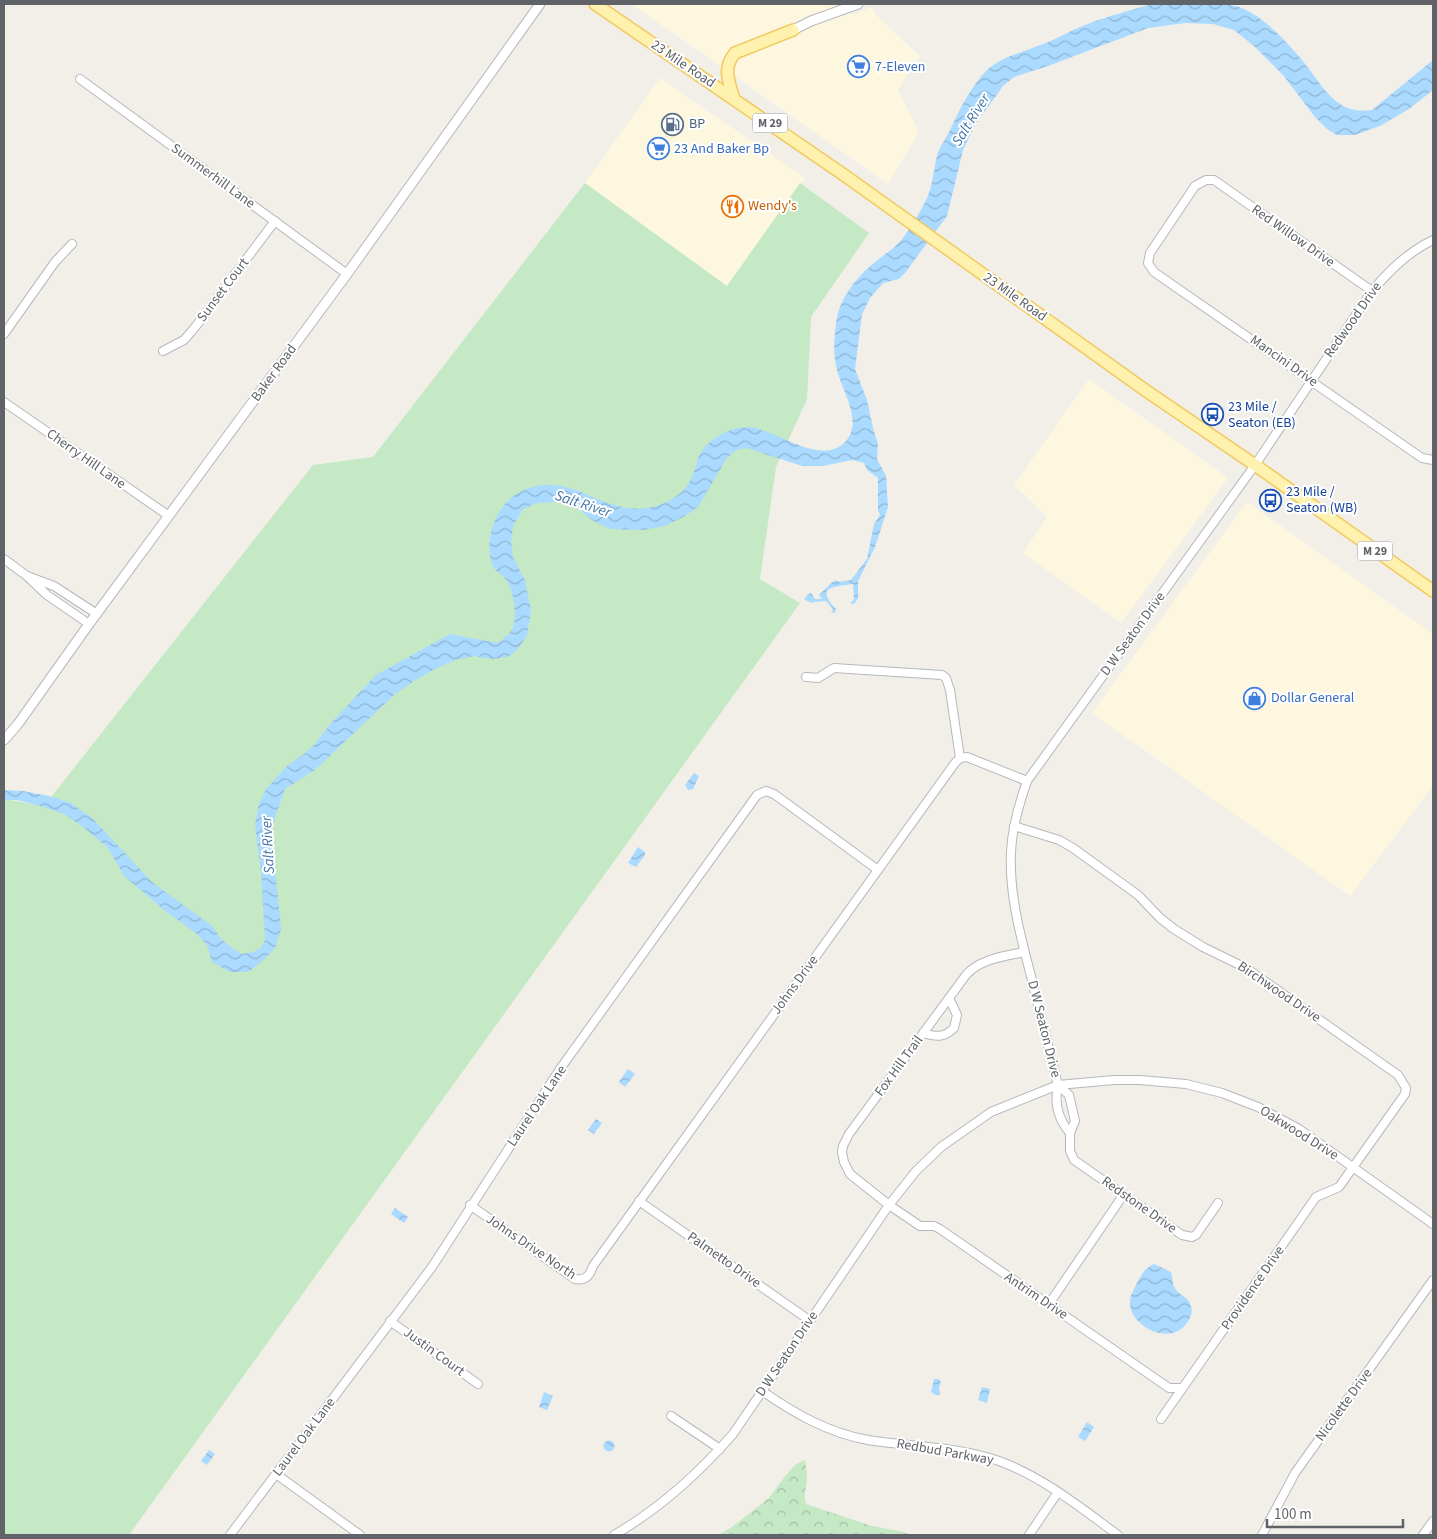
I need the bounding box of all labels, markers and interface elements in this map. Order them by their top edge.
street label: 23 Mile Road [647,35,719,93]
supermarket icon: 7-Eleven [847,55,871,79]
place label: 7-Eleven [875,57,925,77]
water label: Salt River [947,89,996,150]
fuel station icon: BP [661,112,685,136]
place label: BP [689,114,705,134]
road number: M 29 [752,114,788,132]
supermarket icon: 23 And Baker Bp [646,137,670,161]
street label: Summerhill Lane [167,139,259,213]
place label: 23 And Baker Bp [674,139,769,159]
restaurant icon: Wendy's [720,194,744,218]
place label: Wendy's [748,196,797,216]
street label: Red Willow Drive [1247,200,1339,272]
street label: Sunset Court [192,254,254,326]
street label: 23 Mile Road [979,268,1051,326]
street label: Redwood Drive [1319,278,1387,362]
street label: Mancini Drive [1246,330,1322,392]
street label: Baker Road [246,340,302,406]
place label: 23 Mile / Seaton (EB) [1228,397,1296,433]
bus stop icon: 23 Mile / Seaton (EB) [1200,403,1224,427]
street label: Cherry Hill Lane [42,424,130,494]
place label: 23 Mile / Seaton (WB) [1286,482,1357,518]
water label: Salt River [552,485,615,523]
bus stop icon: 23 Mile / Seaton (WB) [1258,488,1282,512]
road number: M 29 [1358,542,1392,560]
street label: D W Seaton Drive [1096,588,1170,680]
shop icon: Dollar General [1243,686,1267,710]
place label: Dollar General [1271,688,1355,708]
water label: Salt River [256,815,280,875]
street label: Johns Drive [767,951,823,1019]
street label: Birchwood Drive [1233,957,1325,1027]
street label: D W Seaton Drive [1022,978,1066,1080]
street label: Fox Hill Trail [870,1031,928,1101]
street label: Laurel Oak Lane [502,1061,572,1151]
street label: Oakwood Drive [1256,1101,1342,1165]
street label: Redstone Drive [1097,1172,1181,1238]
street label: Johns Drive North [482,1209,580,1285]
street label: Palmetto Drive [683,1227,765,1293]
street label: Providence Drive [1216,1242,1290,1334]
street label: Antrim Drive [1000,1267,1072,1325]
street label: D W Seaton Drive [751,1307,823,1401]
street label: Justin Court [399,1323,469,1381]
street label: Nicolette Drive [1311,1364,1377,1446]
street label: Laurel Oak Lane [268,1393,340,1481]
street label: Redbud Parkway [895,1434,996,1470]
scale bar [1267,1496,1403,1528]
text: 100 m [1274,1504,1312,1525]

